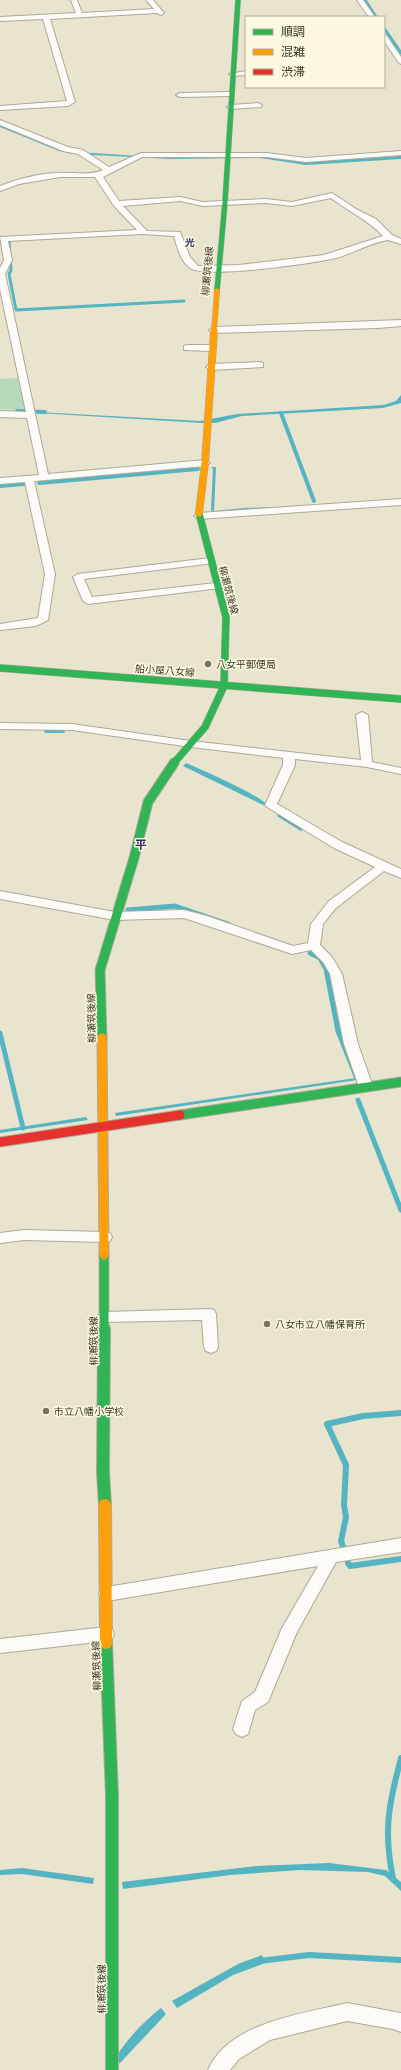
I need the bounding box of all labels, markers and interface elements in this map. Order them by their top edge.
legend [245,16,385,88]
text: 順調 [281,24,305,39]
text: 混雑 [281,44,305,59]
text: 渋滞 [281,64,305,79]
district label: 光 [185,236,195,248]
street label: 柳瀬筑後線 [199,246,215,296]
street label: 柳瀬筑後線 [217,564,241,616]
place label: 八女平郵便局 [216,658,276,670]
marker: 八女平郵便局 [203,659,213,669]
street label: 船小屋八女線 [135,662,195,678]
district label: 平 [135,837,147,852]
street label: 柳瀬筑後線 [85,993,97,1043]
street label: 柳瀬筑後線 [87,1316,99,1366]
place label: 八女市立八幡保育所 [275,1318,365,1330]
marker: 八女市立八幡保育所 [262,1319,272,1329]
place label: 市立八幡小学校 [54,1405,124,1417]
marker: 市立八幡小学校 [41,1406,51,1416]
street label: 柳瀬筑後線 [89,1641,103,1691]
street label: 柳瀬筑後線 [95,1964,107,2014]

